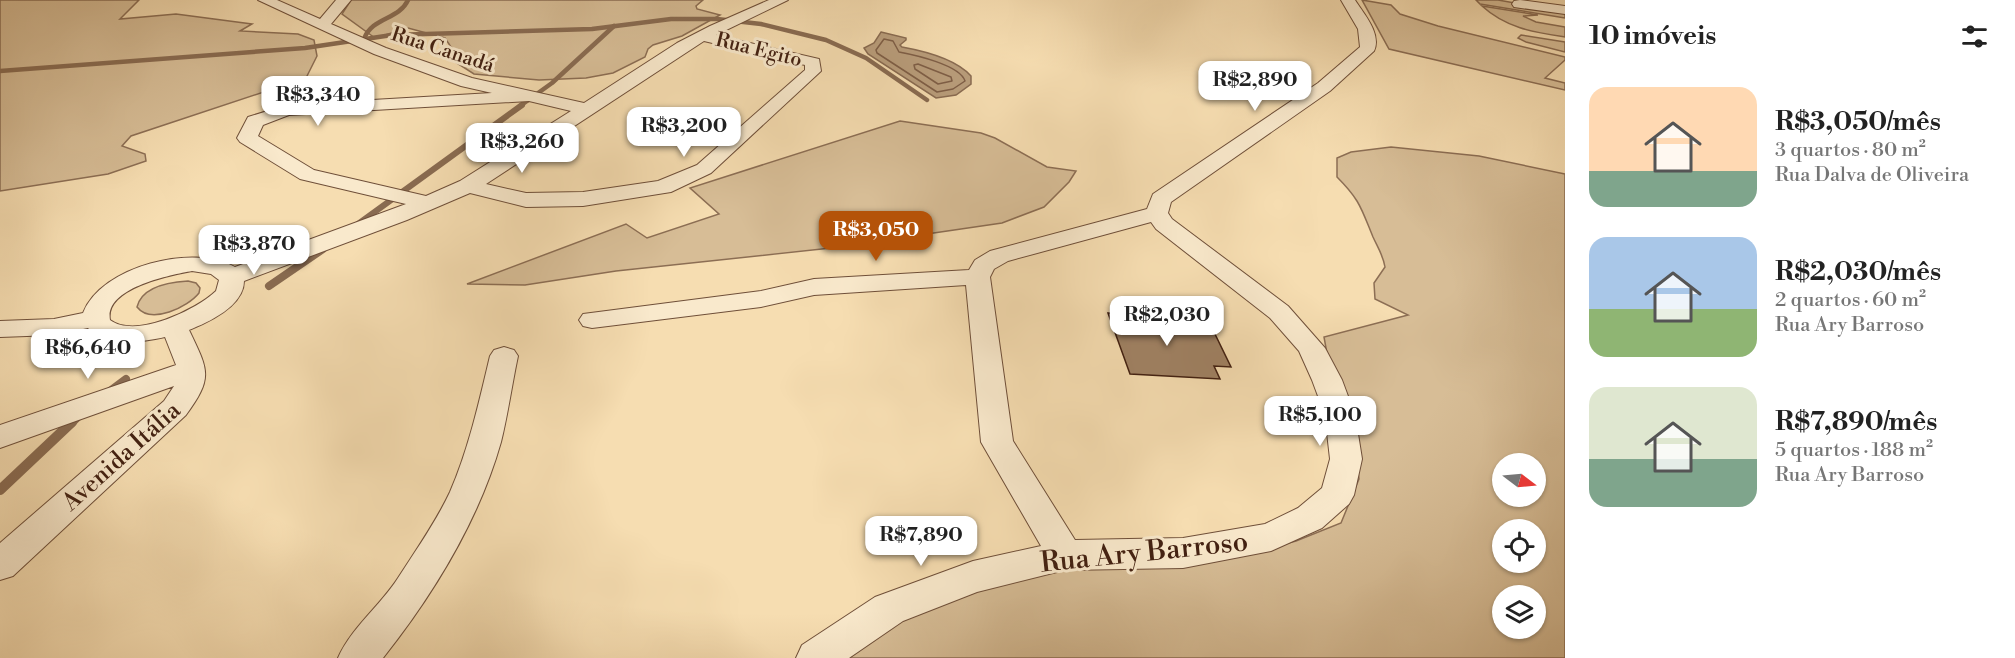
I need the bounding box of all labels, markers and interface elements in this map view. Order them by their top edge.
text: 10 imóveis [1589,20,1716,52]
icon: filters [1958,20,1991,53]
street label: Rua Canadá [388,22,498,79]
street label: Rua Egito [713,28,804,73]
pin: R$2,890 [1200,61,1310,112]
text: R$2,890 [1212,68,1298,93]
pin: R$3,340 [263,76,373,127]
text: R$3,340 [275,83,361,108]
text: R$3,050/mês [1775,106,1941,138]
pin: R$3,200 [629,107,739,158]
icon: home [1637,111,1709,183]
text: R$3,200 [641,114,727,139]
pin: R$3,260 [467,123,577,174]
text: R$3,260 [480,130,564,155]
text: 3 quartos · 80 m² [1775,138,1926,163]
text: Rua Dalva de Oliveira [1775,163,1969,188]
pin: R$3,050 [821,211,931,262]
text: R$3,050 [833,218,919,243]
pin: R$3,870 [199,225,309,276]
text: R$3,870 [213,232,295,257]
text: R$2,030/mês [1775,256,1941,288]
icon: home [1637,261,1709,333]
text: 2 quartos · 60 m² [1775,288,1926,313]
pin: R$2,030 [1112,296,1222,347]
text: R$2,030 [1124,303,1210,328]
text: Rua Ary Barroso [1775,313,1924,338]
pin: R$6,640 [33,329,143,380]
text: R$6,640 [45,336,131,361]
street label: Avenida Itália [55,395,188,518]
pin: R$5,100 [1265,396,1375,447]
text: R$5,100 [1278,403,1362,428]
text: R$7,890/mês [1775,406,1937,438]
icon: home [1637,411,1709,483]
text: 5 quartos · 188 m² [1775,438,1933,463]
north arrow [1492,453,1546,507]
map controls [1492,453,1546,639]
text: Rua Ary Barroso [1775,463,1924,488]
pin: R$7,890 [866,516,976,567]
button: locate [1492,519,1546,573]
text: R$7,890 [879,523,963,548]
street label: Rua Ary Barroso [1038,524,1250,581]
button: layers [1492,585,1546,639]

